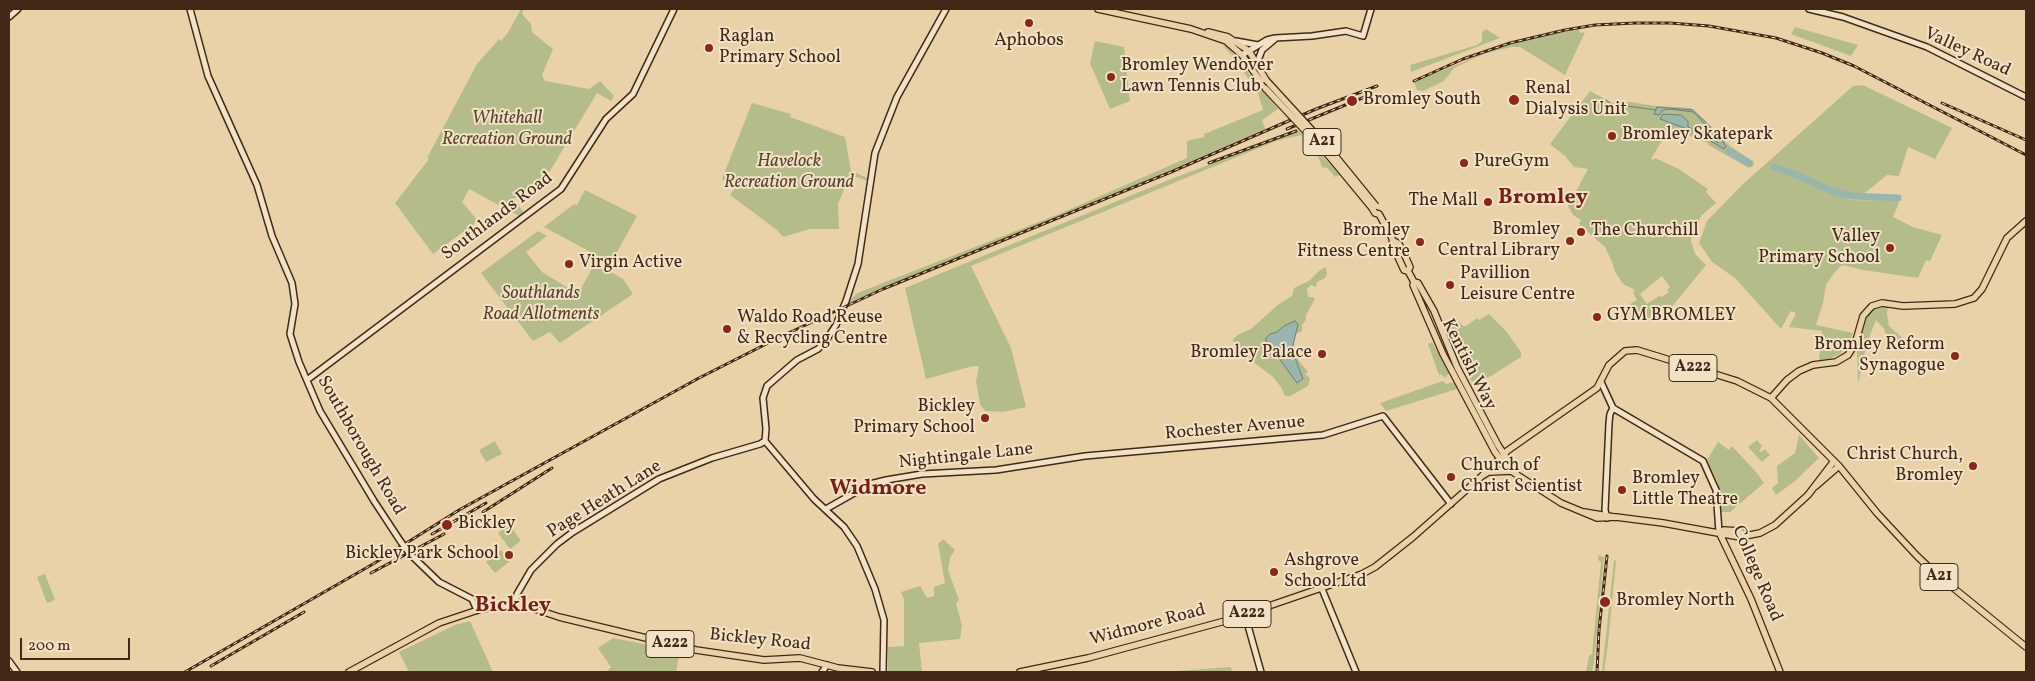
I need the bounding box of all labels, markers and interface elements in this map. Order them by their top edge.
marker: Aphobos [1023,17,1035,29]
street label: Valley Road [1920,24,2014,82]
place label: Raglan Primary School [719,27,841,70]
place label: Aphobos [994,31,1064,53]
marker: Raglan Primary School [703,42,715,54]
place label: Bromley Wendover Lawn Tennis Club [1121,56,1273,98]
marker: Bromley Wendover Lawn Tennis Club [1105,71,1117,83]
place label: Renal Dialysis Unit [1525,79,1627,122]
place label: Bromley South [1363,90,1481,112]
marker: Renal Dialysis Unit [1507,93,1521,107]
marker: Bromley South [1345,94,1359,108]
park label: Whitehall Recreation Ground [442,109,572,152]
place label: Bromley Skatepark [1622,125,1773,147]
road number: A21 [1303,128,1341,156]
marker: Bromley Skatepark [1606,130,1618,142]
park label: Havelock Recreation Ground [724,152,854,194]
place label: PureGym [1474,152,1550,174]
marker: PureGym [1458,157,1470,169]
street label: Southlands Road [438,168,558,266]
district label: Bromley [1498,186,1588,212]
place label: The Mall [1408,191,1478,213]
marker: The Mall [1482,196,1494,208]
place label: Bromley Central Library [1438,220,1560,262]
place label: Bromley Fitness Centre [1297,221,1410,264]
place label: The Churchill [1591,221,1699,243]
marker: The Churchill [1575,226,1587,238]
place label: Valley Primary School [1758,227,1880,270]
marker: Bromley Central Library [1564,235,1576,247]
marker: Bromley Fitness Centre [1414,236,1426,248]
marker: Valley Primary School [1884,242,1896,254]
place label: Virgin Active [579,253,682,275]
marker: Virgin Active [563,258,575,270]
place label: Pavillion Leisure Centre [1460,264,1575,306]
marker: Pavillion Leisure Centre [1444,279,1456,291]
park label: Southlands Road Allotments [483,284,599,326]
place label: GYM BROMLEY [1607,306,1736,328]
place label: Waldo Road Reuse & Recycling Centre [737,308,887,350]
marker: GYM BROMLEY [1591,311,1603,323]
street label: Kentish Way [1436,316,1500,414]
marker: Waldo Road Reuse & Recycling Centre [721,323,733,335]
place label: Bromley Reform Synagogue [1814,335,1945,378]
place label: Bromley Palace [1190,343,1312,365]
marker: Bromley Palace [1316,348,1328,360]
marker: Bromley Reform Synagogue [1949,350,1961,362]
road number: A222 [1669,354,1717,382]
street label: Southborough Road [311,372,409,520]
place label: Bickley Primary School [853,397,975,439]
marker: Bickley Primary School [979,412,991,424]
street label: Rochester Avenue [1164,412,1306,446]
street label: Nightingale Lane [898,439,1034,475]
place label: Christ Church, Bromley [1847,445,1963,488]
street label: Page Heath Lane [544,456,666,544]
place label: Church of Christ Scientist [1461,456,1582,498]
marker: Christ Church, Bromley [1967,460,1979,472]
place label: Bromley Little Theatre [1632,469,1738,512]
marker: Church of Christ Scientist [1445,471,1457,483]
district label: Widmore [829,477,927,503]
marker: Bromley Little Theatre [1616,484,1628,496]
place label: Bickley [458,514,516,536]
marker: Bickley [440,518,454,532]
street label: College Road [1726,523,1786,625]
place label: Bickley Park School [345,544,499,566]
marker: Bickley Park School [503,549,515,561]
place label: Ashgrove School Ltd [1284,551,1367,594]
road number: A21 [1920,564,1958,590]
marker: Ashgrove School Ltd [1268,566,1280,578]
place label: Bromley North [1616,591,1735,613]
district label: Bickley [475,594,551,620]
marker: Bromley North [1598,595,1612,609]
street label: Widmore Road [1088,600,1208,652]
road number: A222 [1223,600,1271,628]
street label: Bickley Road [708,625,812,657]
scale bar [22,628,132,660]
road number: A222 [646,630,694,658]
text: 200 m [28,636,71,657]

